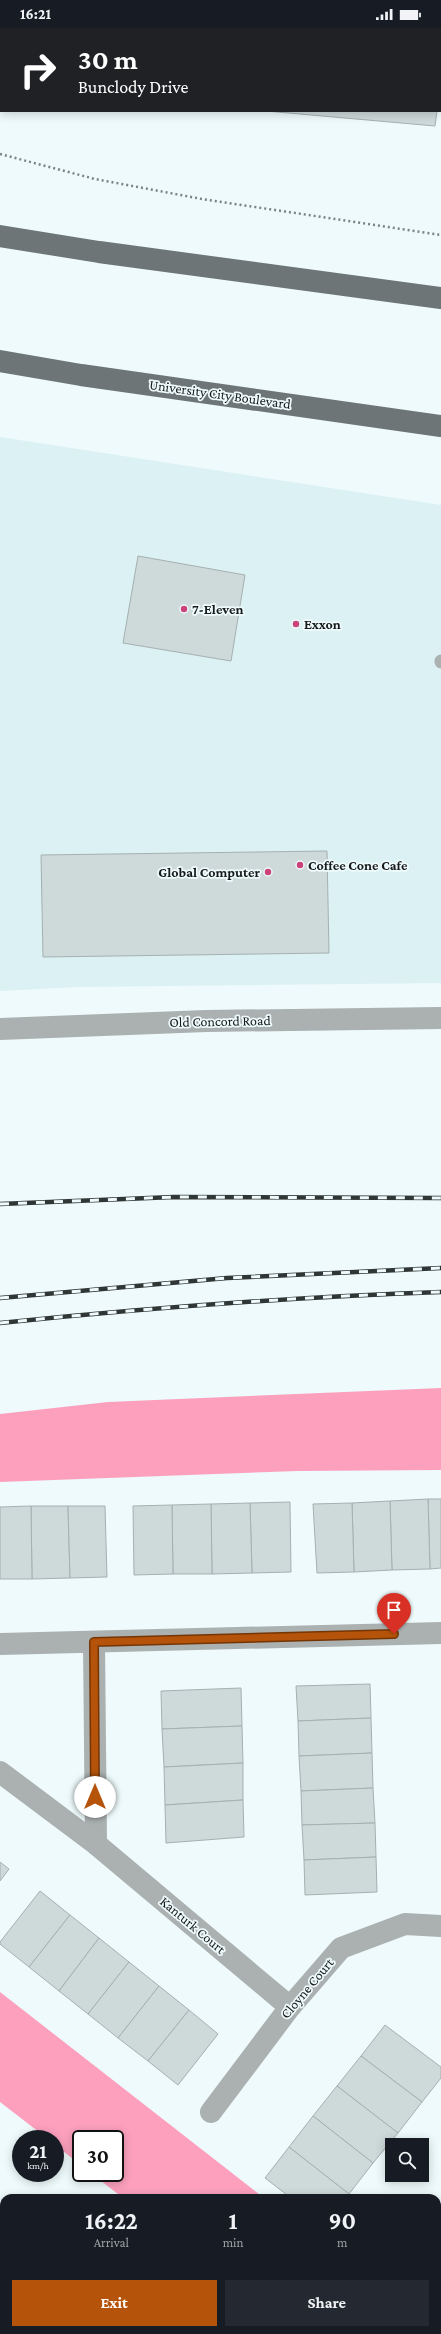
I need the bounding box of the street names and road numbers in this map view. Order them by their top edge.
street label: University City Boulevard [148,376,292,412]
street label: Old Concord Road [169,1012,271,1030]
street label: Kanturk Court [157,1893,229,1957]
street label: Cloyne Court [277,1954,337,2021]

